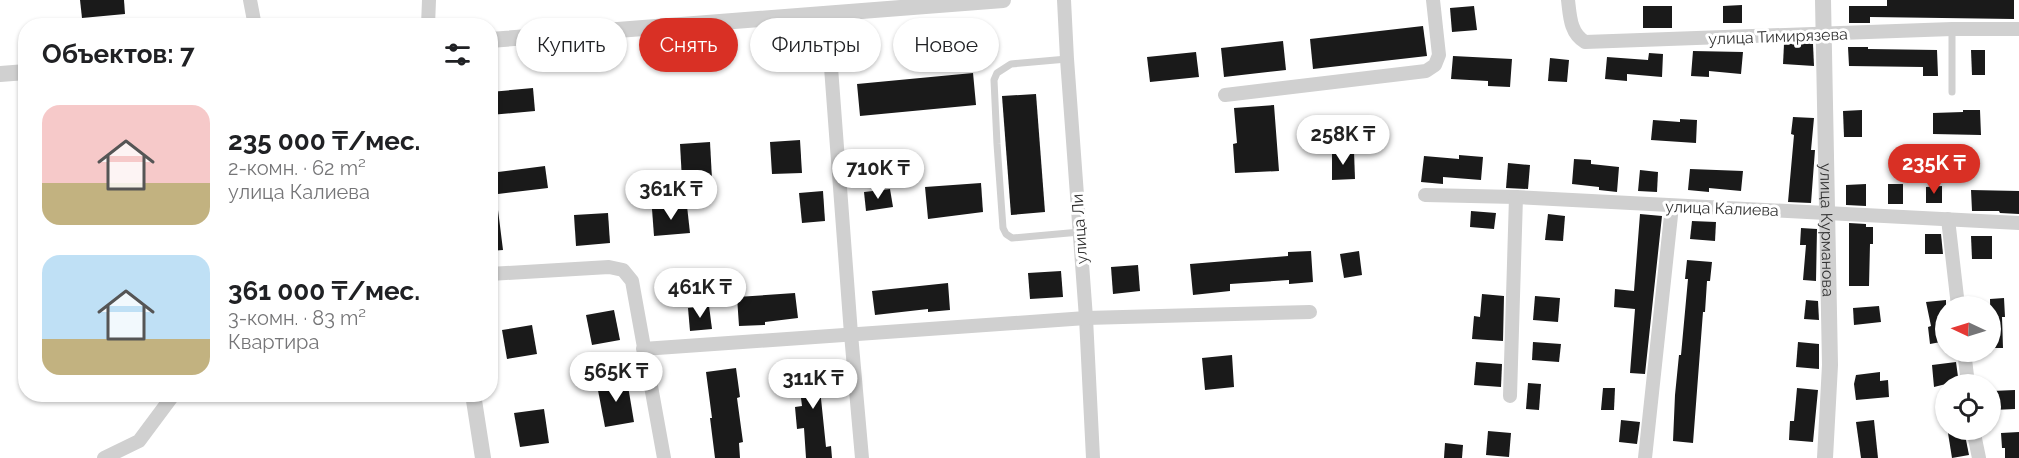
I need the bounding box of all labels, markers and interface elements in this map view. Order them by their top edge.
chip: Купить [516,18,627,72]
chip: Снять [639,18,738,72]
chip: Фильтры [750,18,881,72]
chip: Новое [893,18,999,72]
street label: улица Тимирязева [1708,25,1848,48]
icon: filters [441,38,474,71]
text: Объектов: 7 [42,39,195,69]
pin: 258K ₸ [1294,115,1392,166]
text: 258K ₸ [1311,122,1375,146]
text: 235 000 ₸/мес. [228,126,420,156]
icon: home [90,129,162,201]
pin: 235K ₸ [1885,144,1983,195]
pin: 710K ₸ [829,149,927,200]
text: 235K ₸ [1902,151,1966,175]
text: 2-комн. · 62 m² [228,156,366,180]
text: 710K ₸ [846,156,910,180]
street label: улица Курманова [1816,163,1838,297]
pin: 361K ₸ [622,170,720,221]
text: 361K ₸ [639,177,703,201]
text: улица Калиева [228,180,370,204]
street label: улица Ли [1068,193,1091,265]
street label: улица Калиева [1665,197,1779,220]
pin: 461K ₸ [651,268,749,319]
text: 461K ₸ [668,275,732,299]
text: 361 000 ₸/мес. [228,276,420,306]
icon: home [90,279,162,351]
north arrow [1935,296,2001,362]
map controls [1935,296,2001,440]
text: 3-комн. · 83 m² [228,306,366,330]
text: Квартира [228,330,319,354]
pin: 565K ₸ [567,352,665,403]
text: 565K ₸ [584,359,648,383]
pin: 311K ₸ [764,359,862,410]
text: 311K ₸ [782,366,844,390]
button: locate [1935,374,2001,440]

